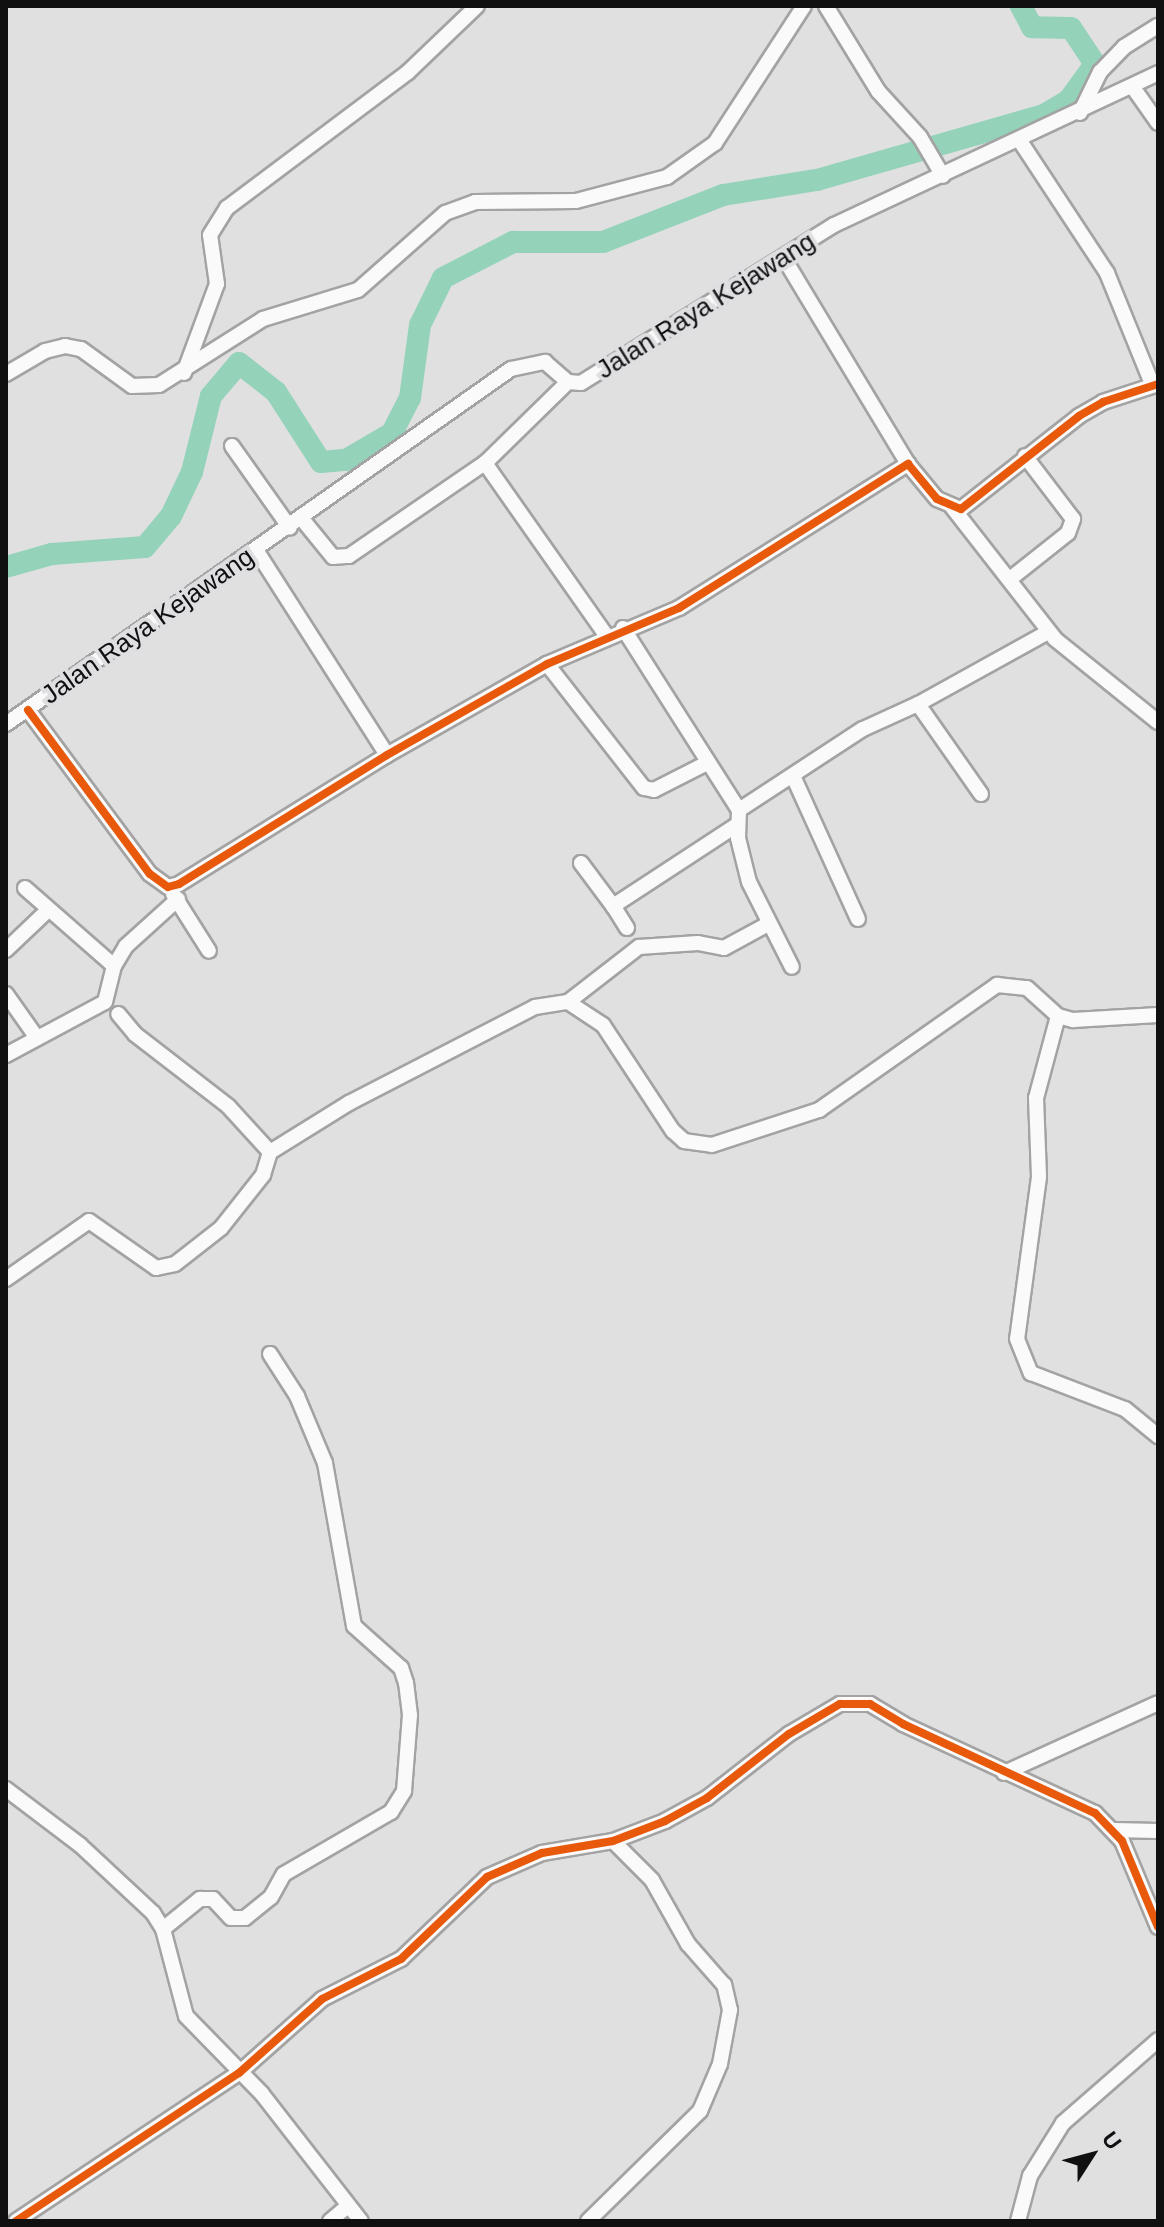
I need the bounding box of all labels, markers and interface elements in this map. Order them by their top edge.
street label: Jalan Raya Kejawang [591,226,821,386]
street label: Jalan Raya Kejawang [36,541,260,711]
north arrow [1052,2115,1132,2195]
text: U [1097,2127,1127,2154]

